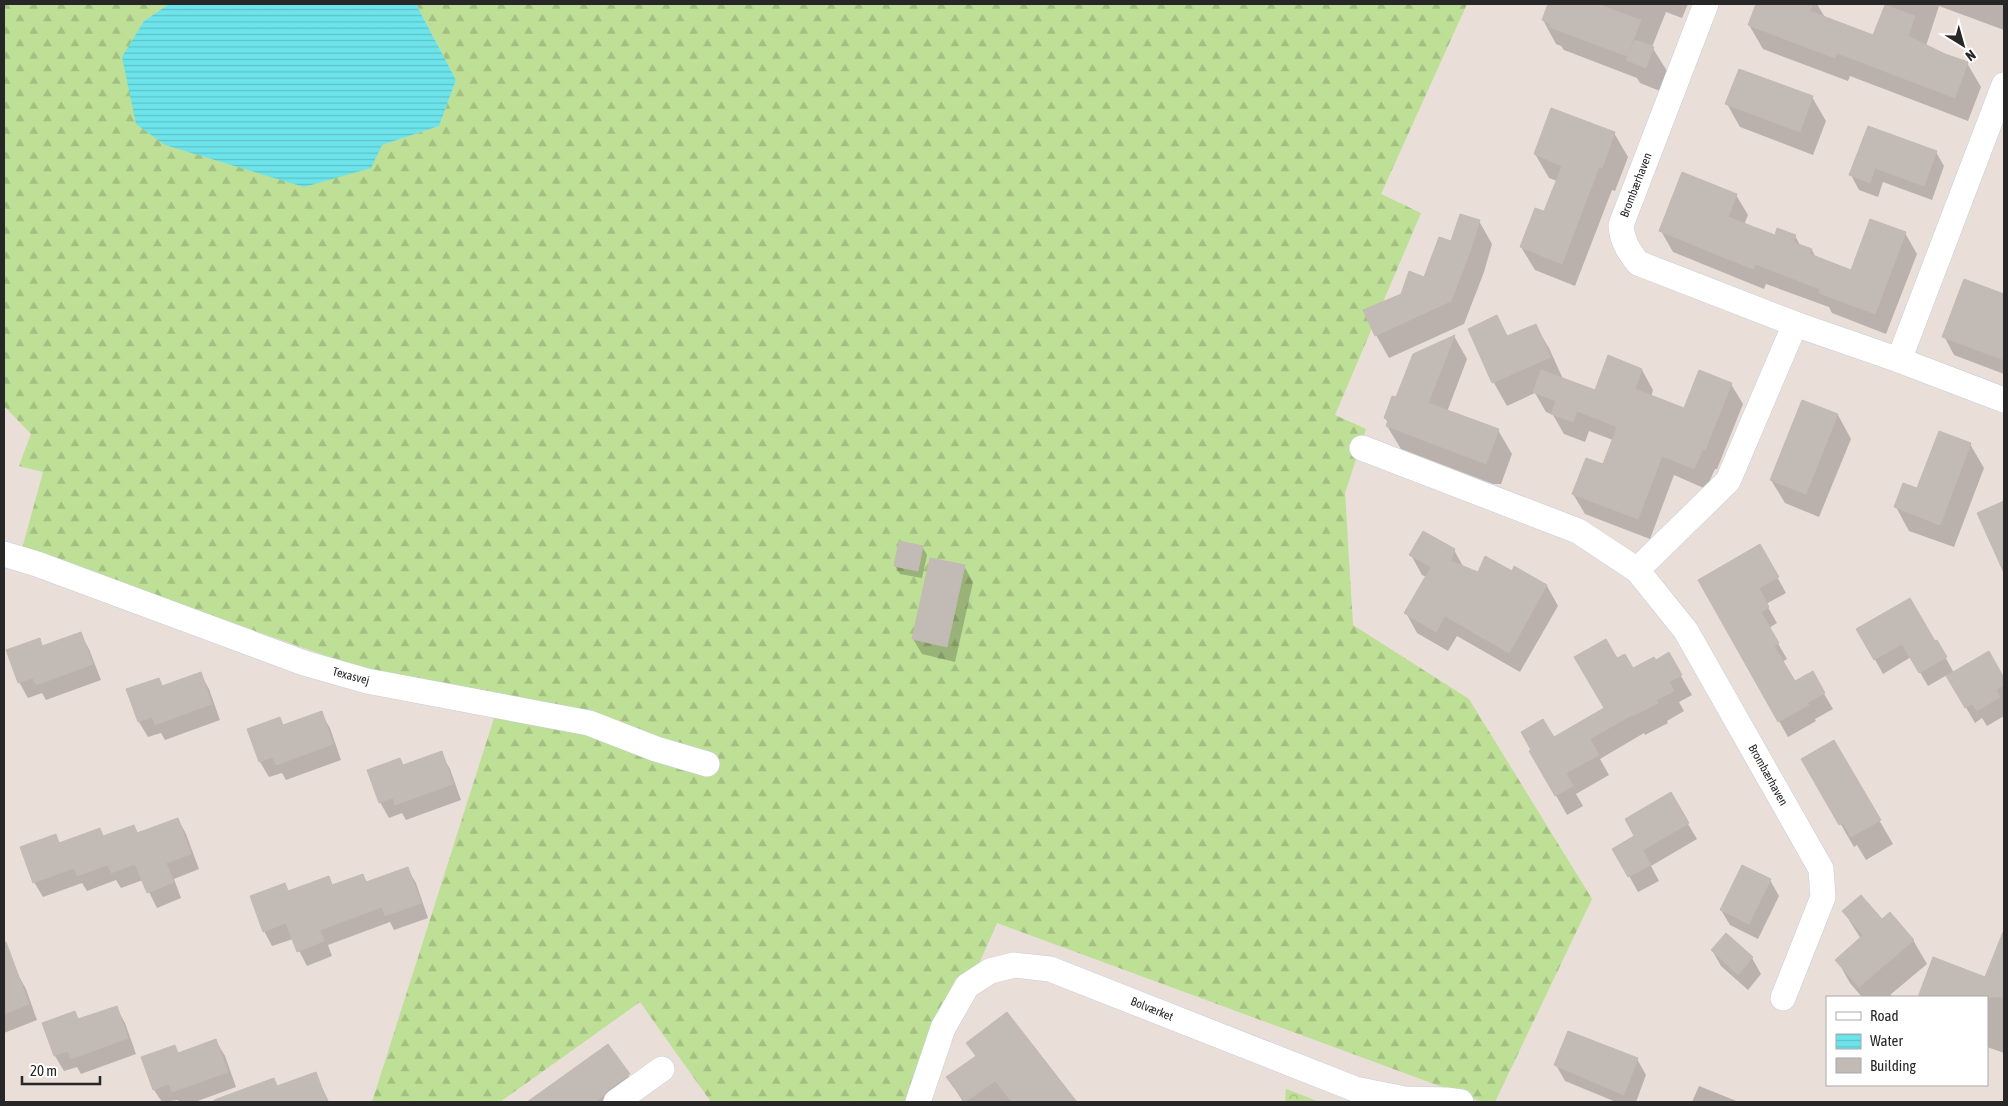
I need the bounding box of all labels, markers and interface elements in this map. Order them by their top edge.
north arrow [1938,20,1988,70]
text: N [1963,47,1979,64]
street label: Brombærhaven [1617,151,1655,219]
street label: Texasvej [331,664,371,688]
street label: Brombærhaven [1745,742,1791,808]
street label: Bolværket [1129,994,1176,1024]
legend [1826,996,1988,1086]
text: Road [1870,1007,1899,1024]
text: Water [1870,1032,1903,1049]
scale bar [22,1054,100,1086]
text: Building [1870,1057,1916,1074]
text: 20 m [30,1062,57,1079]

